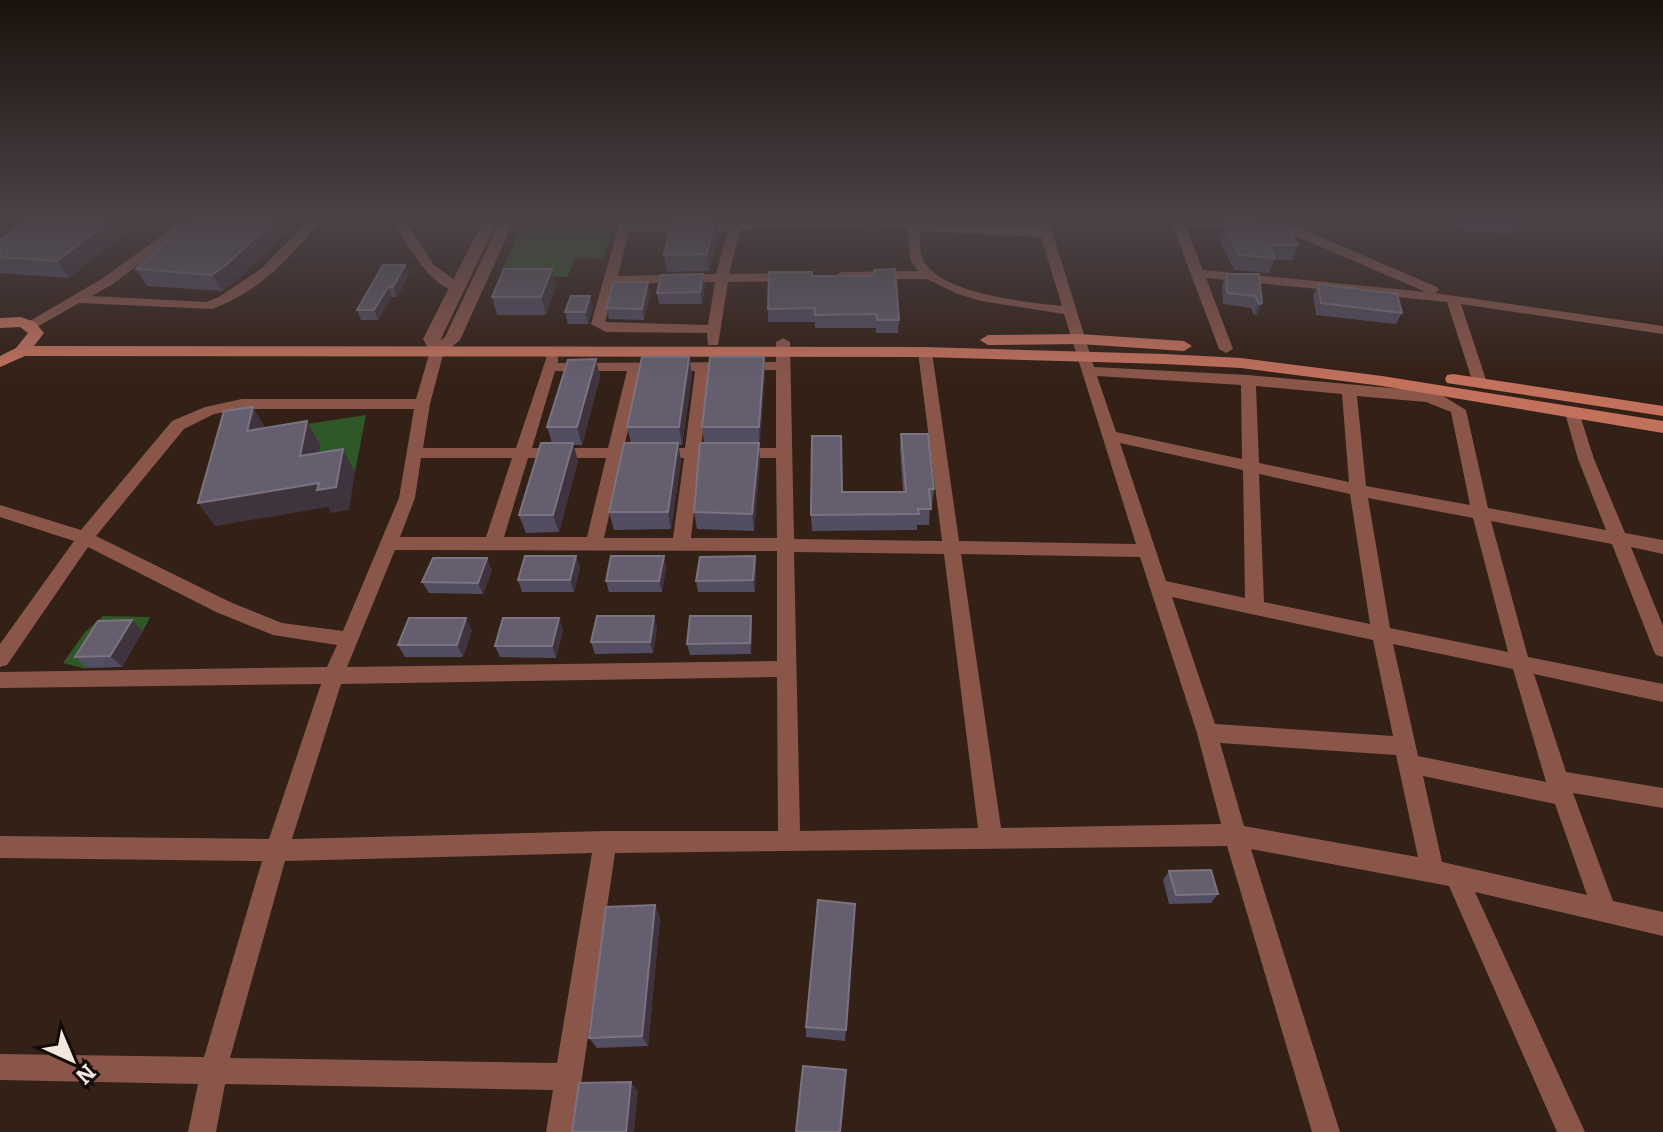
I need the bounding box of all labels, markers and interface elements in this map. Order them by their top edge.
north arrow [32,1020,112,1100]
text: N [70,1058,101,1090]

